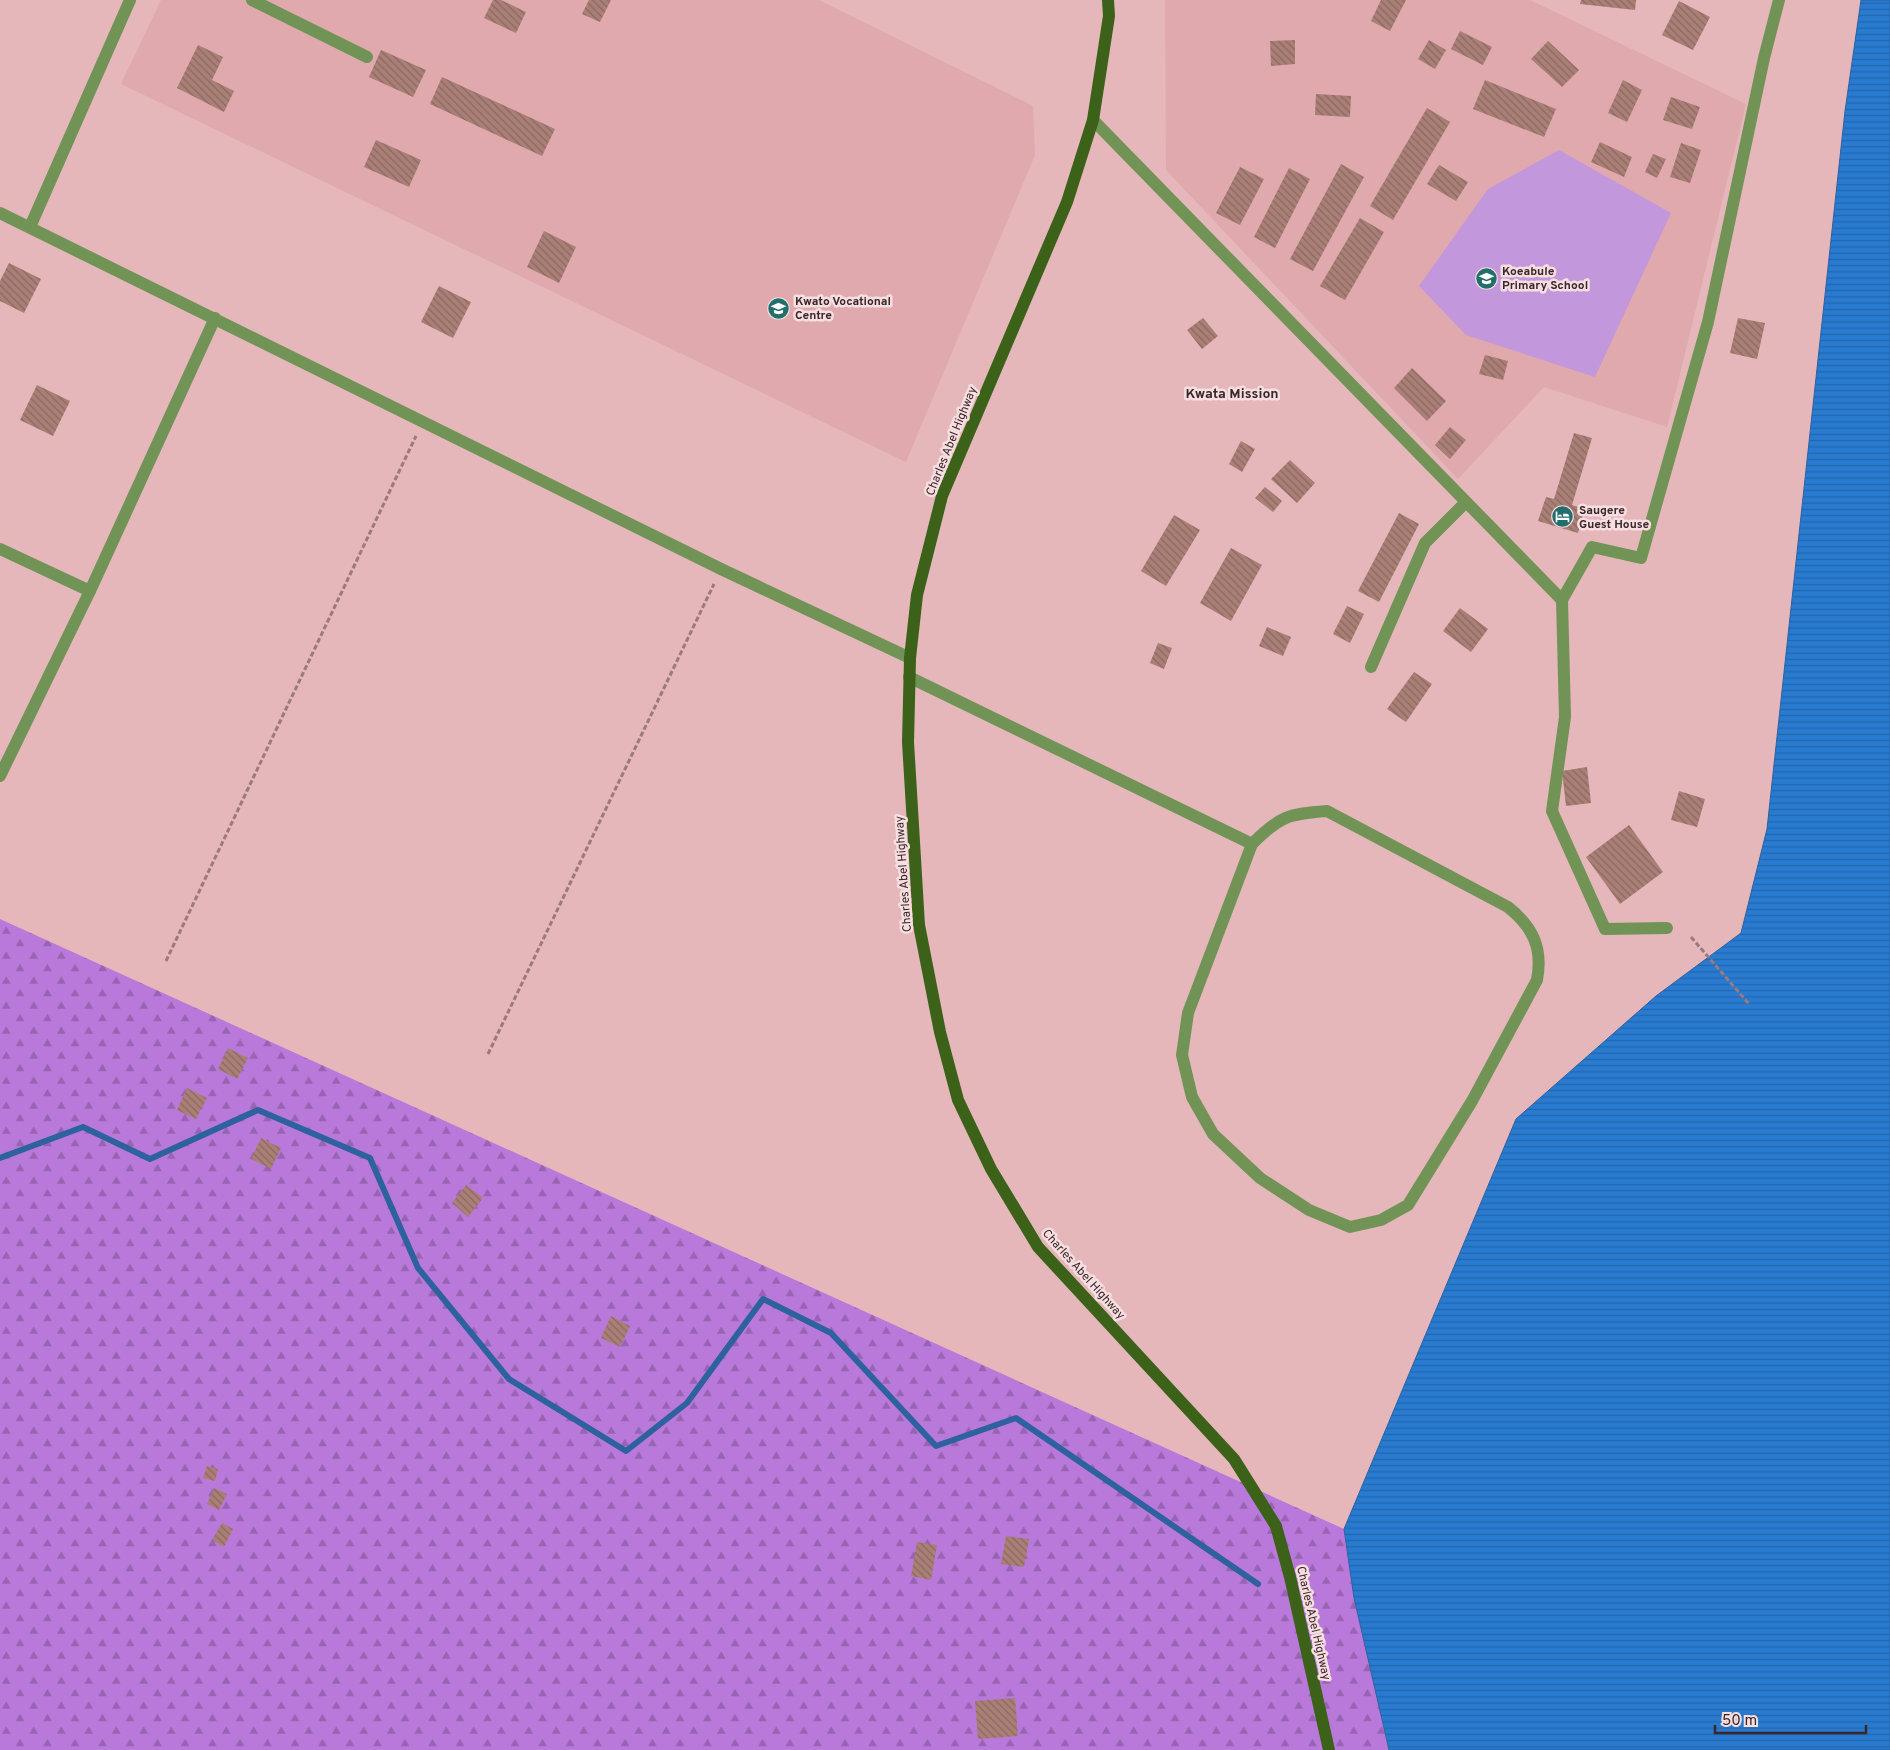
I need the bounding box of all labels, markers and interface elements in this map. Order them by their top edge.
place label: Koeabule Primary School [1502,264,1588,294]
school or university icon: Koeabule Primary School [1474,266,1498,290]
place label: Kwato Vocational Centre [795,294,891,324]
school or university icon: Kwato Vocational Centre [767,296,791,320]
street label: Charles Abel Highway [923,384,981,498]
district label: Kwata Mission [1186,386,1279,403]
place label: Saugere Guest House [1579,503,1650,533]
hotel icon: Saugere Guest House [1551,505,1575,529]
street label: Charles Abel Highway [892,815,916,933]
street label: Charles Abel Highway [1038,1226,1128,1323]
street label: Charles Abel Highway [1292,1565,1334,1682]
scale bar [1715,1702,1866,1734]
text: 50 m [1722,1712,1757,1731]

